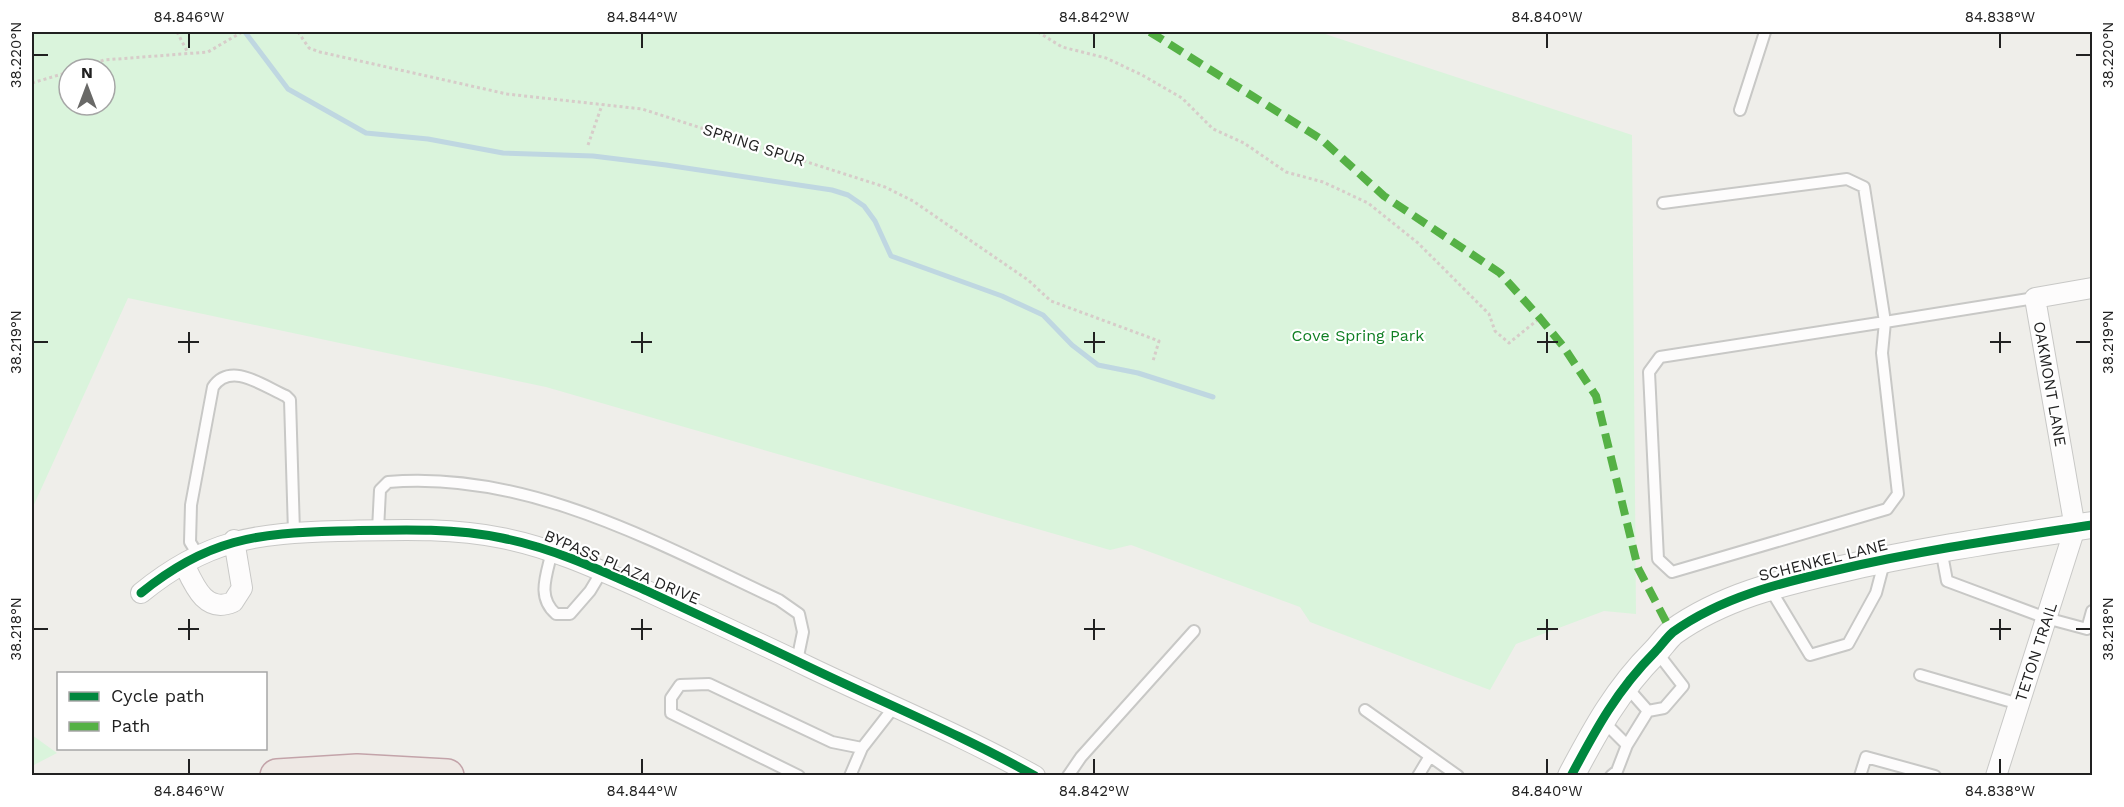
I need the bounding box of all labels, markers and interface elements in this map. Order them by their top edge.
text: 84.846°W [153,8,225,26]
text: 84.844°W [606,8,678,26]
text: 84.842°W [1059,8,1129,26]
text: 84.840°W [1511,8,1583,26]
text: 84.838°W [1965,8,2035,26]
text: 38.220°N [7,22,25,88]
text: 38.220°N [2099,22,2117,88]
north arrow [57,57,117,117]
text: N [81,63,93,82]
street label: SPRING SPUR [701,120,807,170]
text: 38.219°N [7,310,25,374]
text: 38.219°N [2099,310,2117,374]
street label: OAKMONT LANE [2030,320,2070,448]
park label: Cove Spring Park [1292,326,1424,345]
street label: BYPASS PLAZA DRIVE [541,526,703,608]
street label: SCHENKEL LANE [1757,535,1889,585]
text: 38.218°N [7,597,25,661]
text: 38.218°N [2099,597,2117,661]
street label: TETON TRAIL [2011,600,2061,704]
legend [57,672,267,750]
text: Cycle path [111,685,205,706]
text: Path [111,715,151,736]
text: 84.846°W [153,782,225,800]
text: 84.844°W [606,782,678,800]
text: 84.842°W [1059,782,1129,800]
text: 84.840°W [1511,782,1583,800]
text: 84.838°W [1965,782,2035,800]

